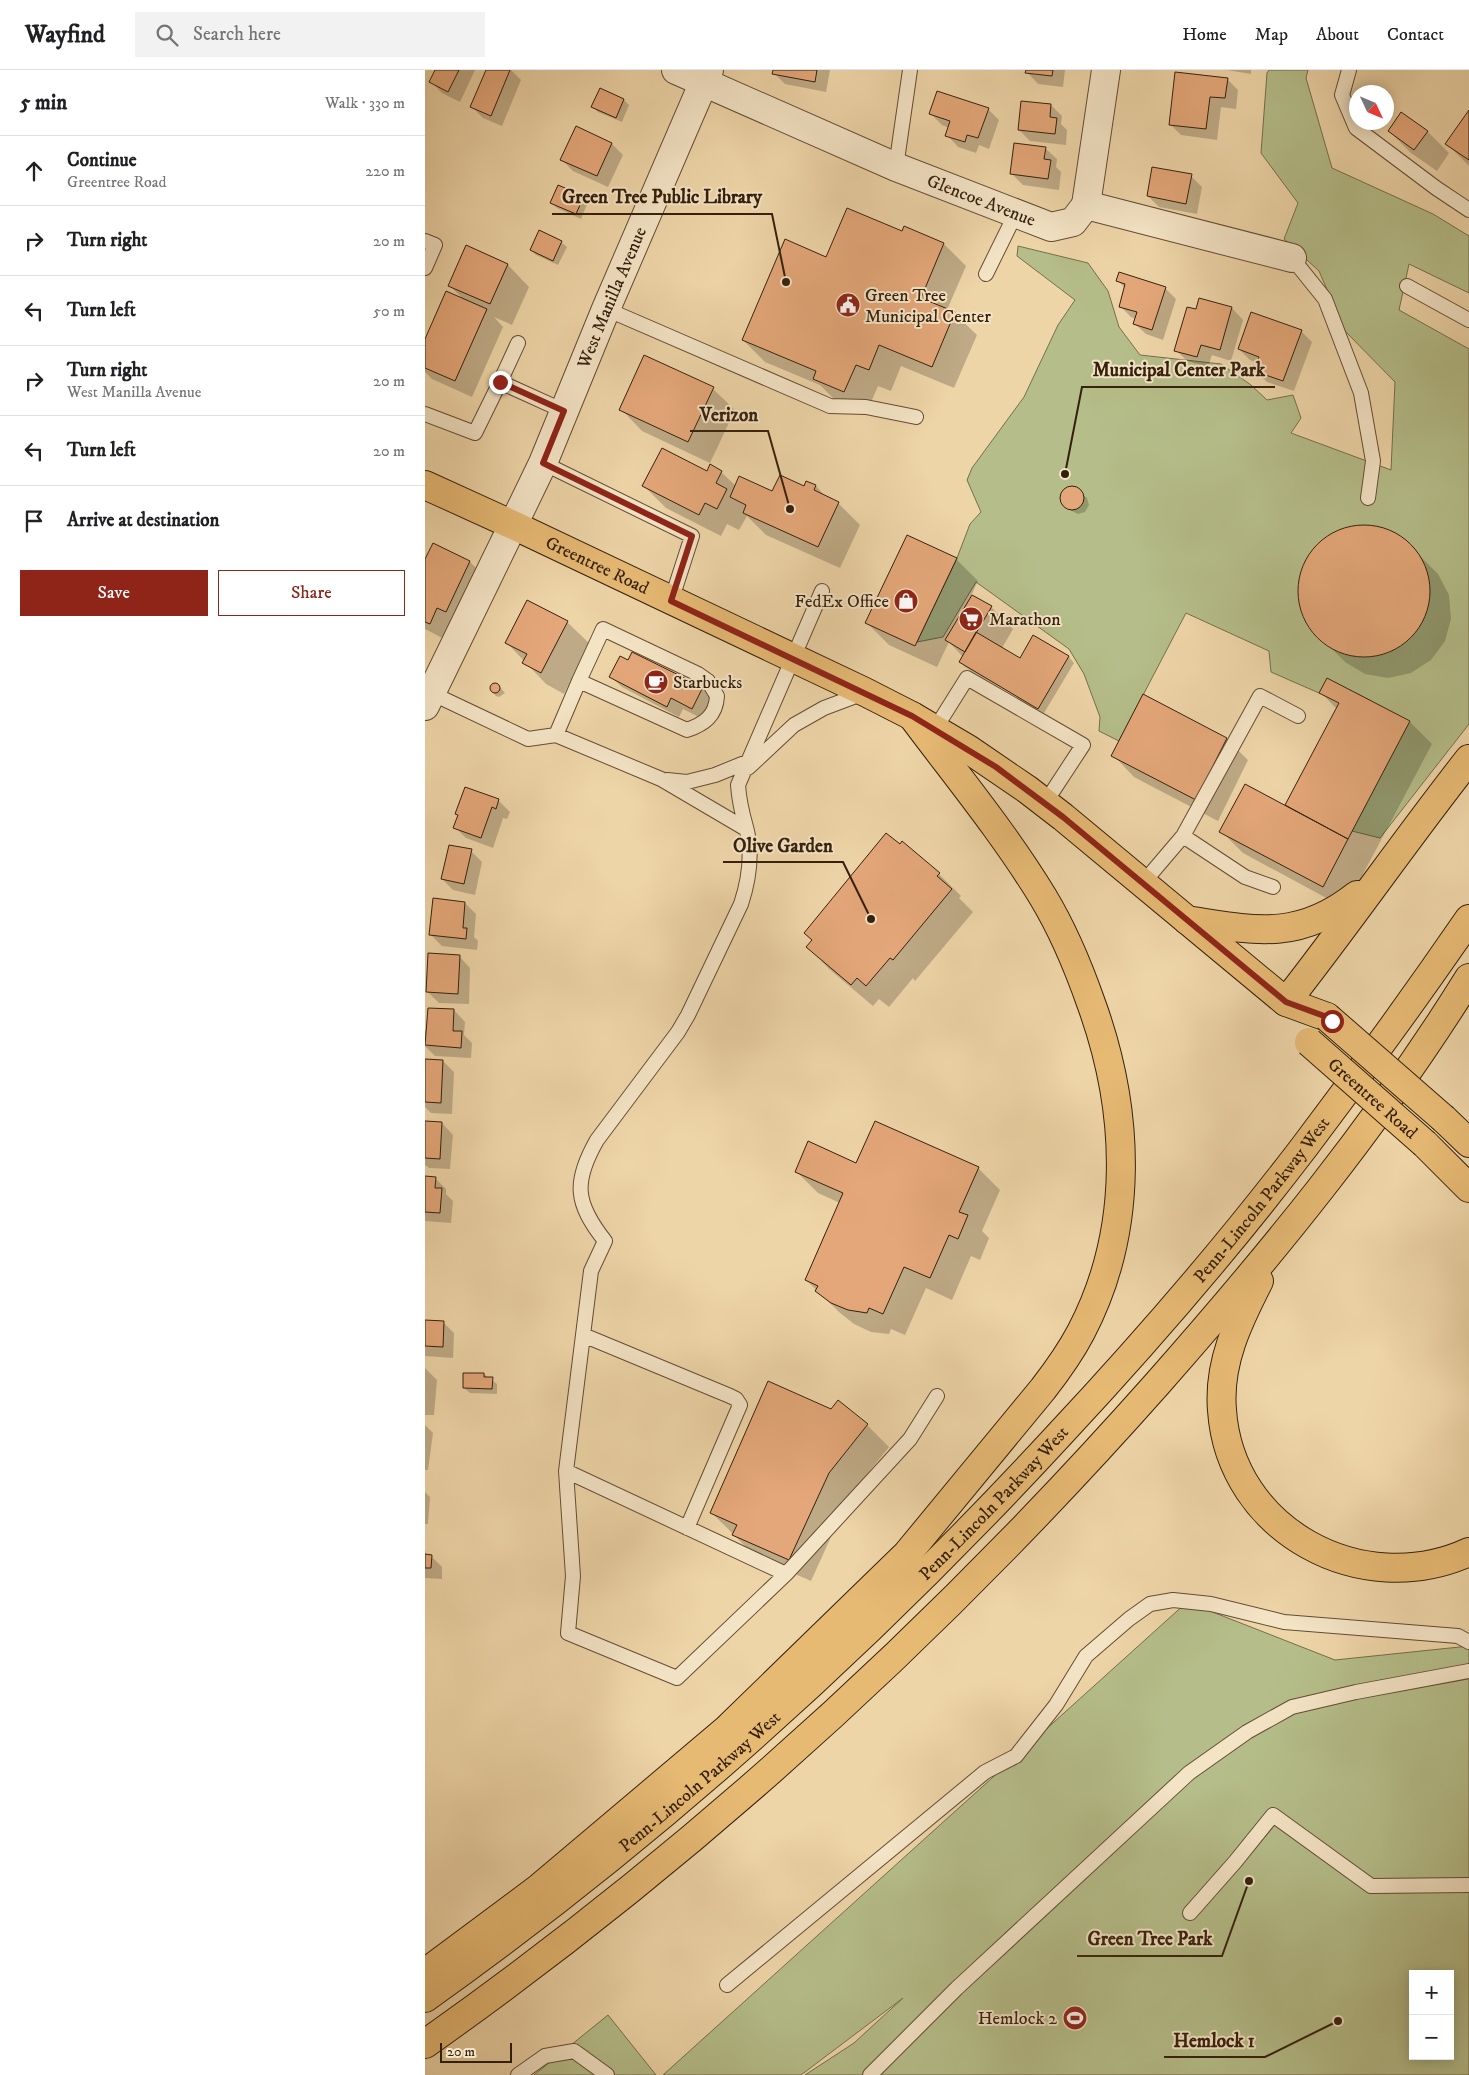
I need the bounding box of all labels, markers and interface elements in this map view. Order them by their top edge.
search box [135,12,485,57]
text: Wayfind [25,20,105,50]
icon: search [153,21,181,49]
text: Search here [193,23,281,46]
text: Home [1182,24,1227,46]
text: Map [1255,24,1288,46]
text: About [1316,24,1359,46]
text: Contact [1387,24,1444,46]
north arrow [1349,85,1394,130]
text: 5 min [20,90,67,116]
text: Walk · 330 m [325,93,405,113]
text: Continue [67,149,137,172]
icon: ahead [20,157,48,185]
text: 220 m [365,161,405,181]
street label: Glencoe Avenue [924,170,1038,232]
text: Greentree Road [67,172,167,192]
callout: Green Tree Public Library [552,180,772,214]
text: Green Tree Public Library [562,186,763,209]
street label: West Manilla Avenue [573,224,652,373]
icon: right [20,227,48,255]
text: Turn right [67,229,147,252]
text: 20 m [373,231,405,251]
place label: Green Tree Municipal Center [865,285,991,328]
public building icon: Green Tree Municipal Center [835,292,861,318]
icon: left [20,297,48,325]
text: Turn left [67,299,136,322]
text: 50 m [373,301,405,321]
callout: Municipal Center Park [1082,353,1275,387]
text: Turn right [67,359,147,382]
text: Municipal Center Park [1093,359,1266,382]
icon: right [20,367,48,395]
text: 20 m [373,371,405,391]
route end [489,371,512,394]
text: West Manilla Avenue [67,382,201,402]
callout: Verizon [690,397,768,431]
text: Verizon [699,404,759,427]
icon: left [20,437,48,465]
text: Turn left [67,439,136,462]
text: 20 m [373,441,405,461]
icon: arrive [20,507,48,535]
text: Arrive at destination [67,509,219,532]
street label: Greentree Road [542,532,652,600]
button: Save [20,570,208,616]
button: Share [218,570,405,616]
shop icon: FedEx Office [893,588,919,614]
place label: FedEx Office [795,591,889,613]
supermarket icon: Marathon [958,606,984,632]
place label: Marathon [989,609,1061,631]
cafe icon: Starbucks [643,669,669,695]
place label: Starbucks [673,672,742,694]
callout: Olive Garden [723,828,843,862]
text: Olive Garden [733,835,834,858]
route start [1321,1010,1344,1033]
street label: Greentree Road [1323,1054,1422,1144]
street label: Penn-Lincoln Parkway West [1190,1113,1335,1288]
street label: Penn-Lincoln Parkway West [915,1422,1074,1586]
street label: Penn-Lincoln Parkway West [615,1707,786,1858]
callout: Green Tree Park [1077,1922,1222,1956]
text: Green Tree Park [1088,1928,1213,1951]
map controls [1409,1970,1454,2060]
button: + [1409,1970,1454,2015]
sports icon: Hemlock 2 [1062,2005,1088,2031]
place label: Hemlock 2 [978,2008,1057,2030]
button: − [1409,2015,1454,2060]
callout: Hemlock 1 [1164,2023,1265,2057]
text: Hemlock 1 [1173,2030,1255,2053]
scale bar [440,2040,513,2063]
text: 20 m [447,2043,475,2061]

